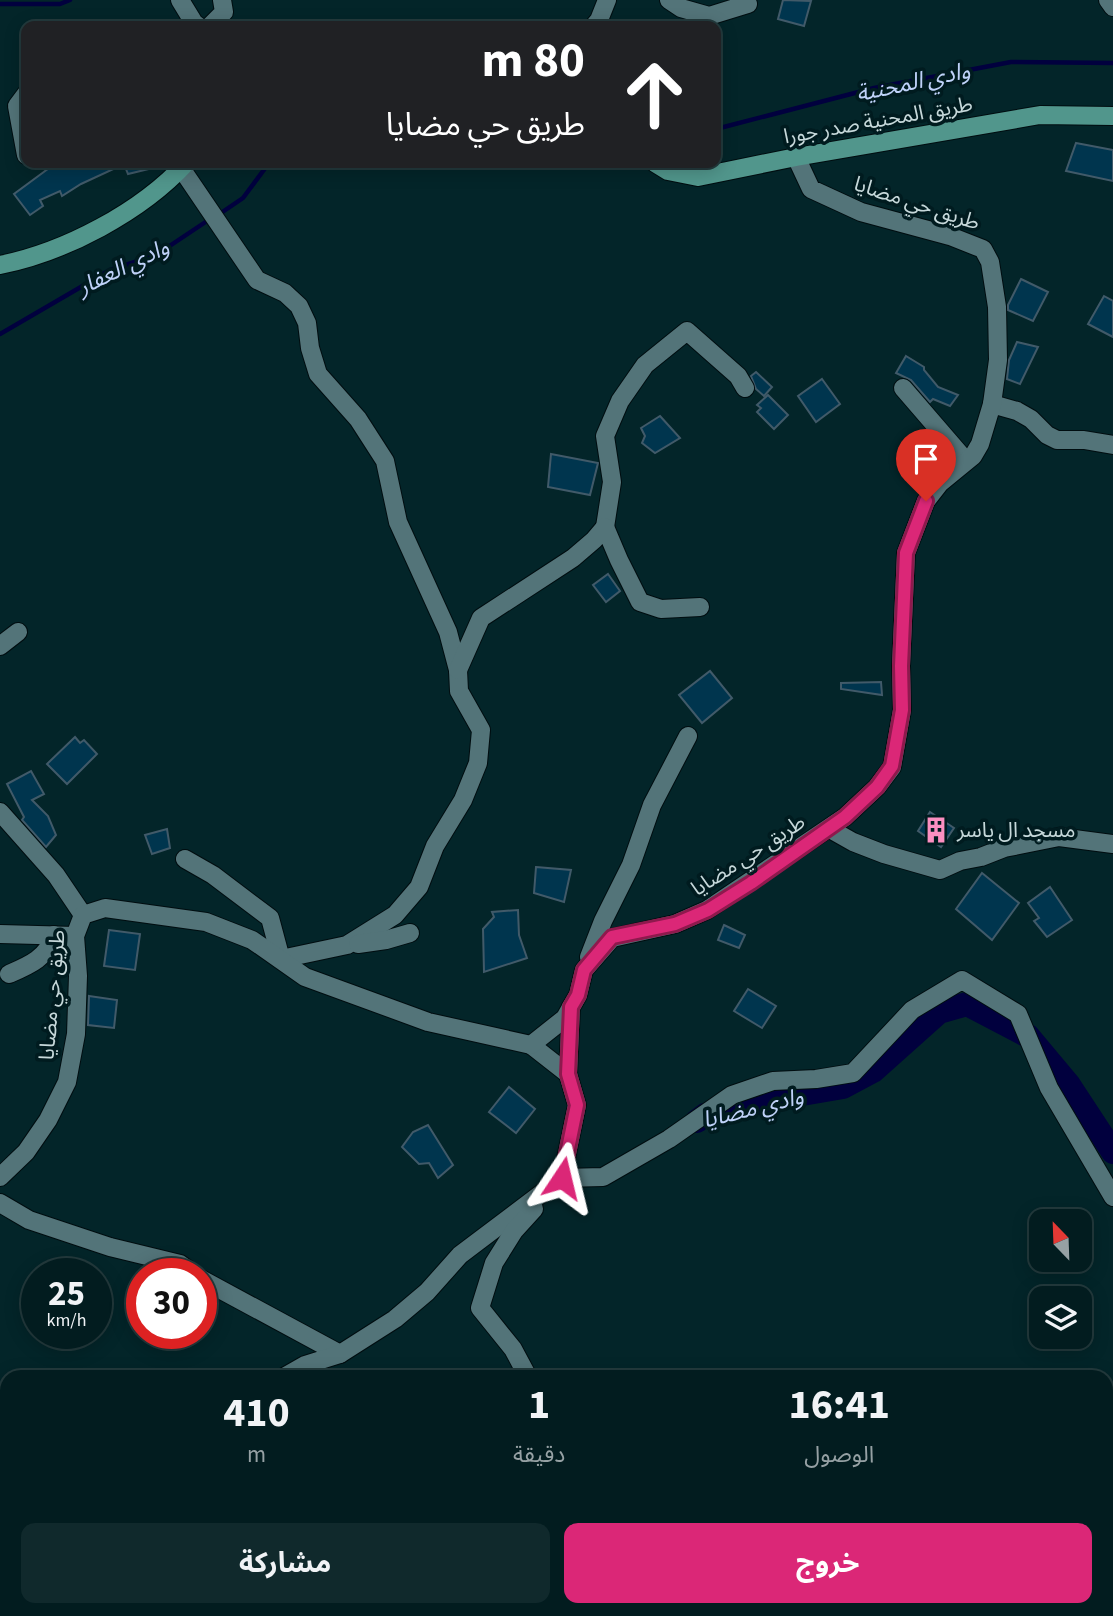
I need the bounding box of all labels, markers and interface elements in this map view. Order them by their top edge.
text: 80 m [481,26,585,96]
icon: ahead [609,49,700,140]
water label: وادي المحنية [853,54,973,111]
street label: طريق المحنية صدر جورا [781,89,975,151]
text: طريق حي مضايا [386,102,585,148]
street label: طريق حي مضايا [850,169,984,238]
water label: وادي العفار [70,231,175,306]
pin [896,429,956,501]
icon: arrive [907,440,945,478]
street label: طريق حي مضايا [685,807,812,904]
building icon: مسجد ال ياسر [921,815,951,845]
place label: مسجد ال ياسر [956,815,1076,845]
street label: طريق حي مضايا [31,929,74,1062]
water label: وادي مضايا [699,1080,807,1138]
position arrow [525,1141,599,1215]
north arrow [1029,1209,1092,1272]
map controls [1029,1209,1092,1349]
speed limit sign: 30 [126,1258,217,1349]
text: 25 [48,1269,85,1319]
button: layers [1029,1286,1092,1349]
text: km/h [47,1308,86,1333]
text: 1 [528,1375,550,1435]
text: 16:41 [789,1375,890,1435]
text: 410 [223,1383,290,1443]
text: m [247,1438,266,1471]
text: دقيقة [513,1438,565,1471]
text: الوصول [804,1438,874,1471]
button: مشاركة [21,1523,550,1603]
button: خروج [564,1523,1092,1603]

